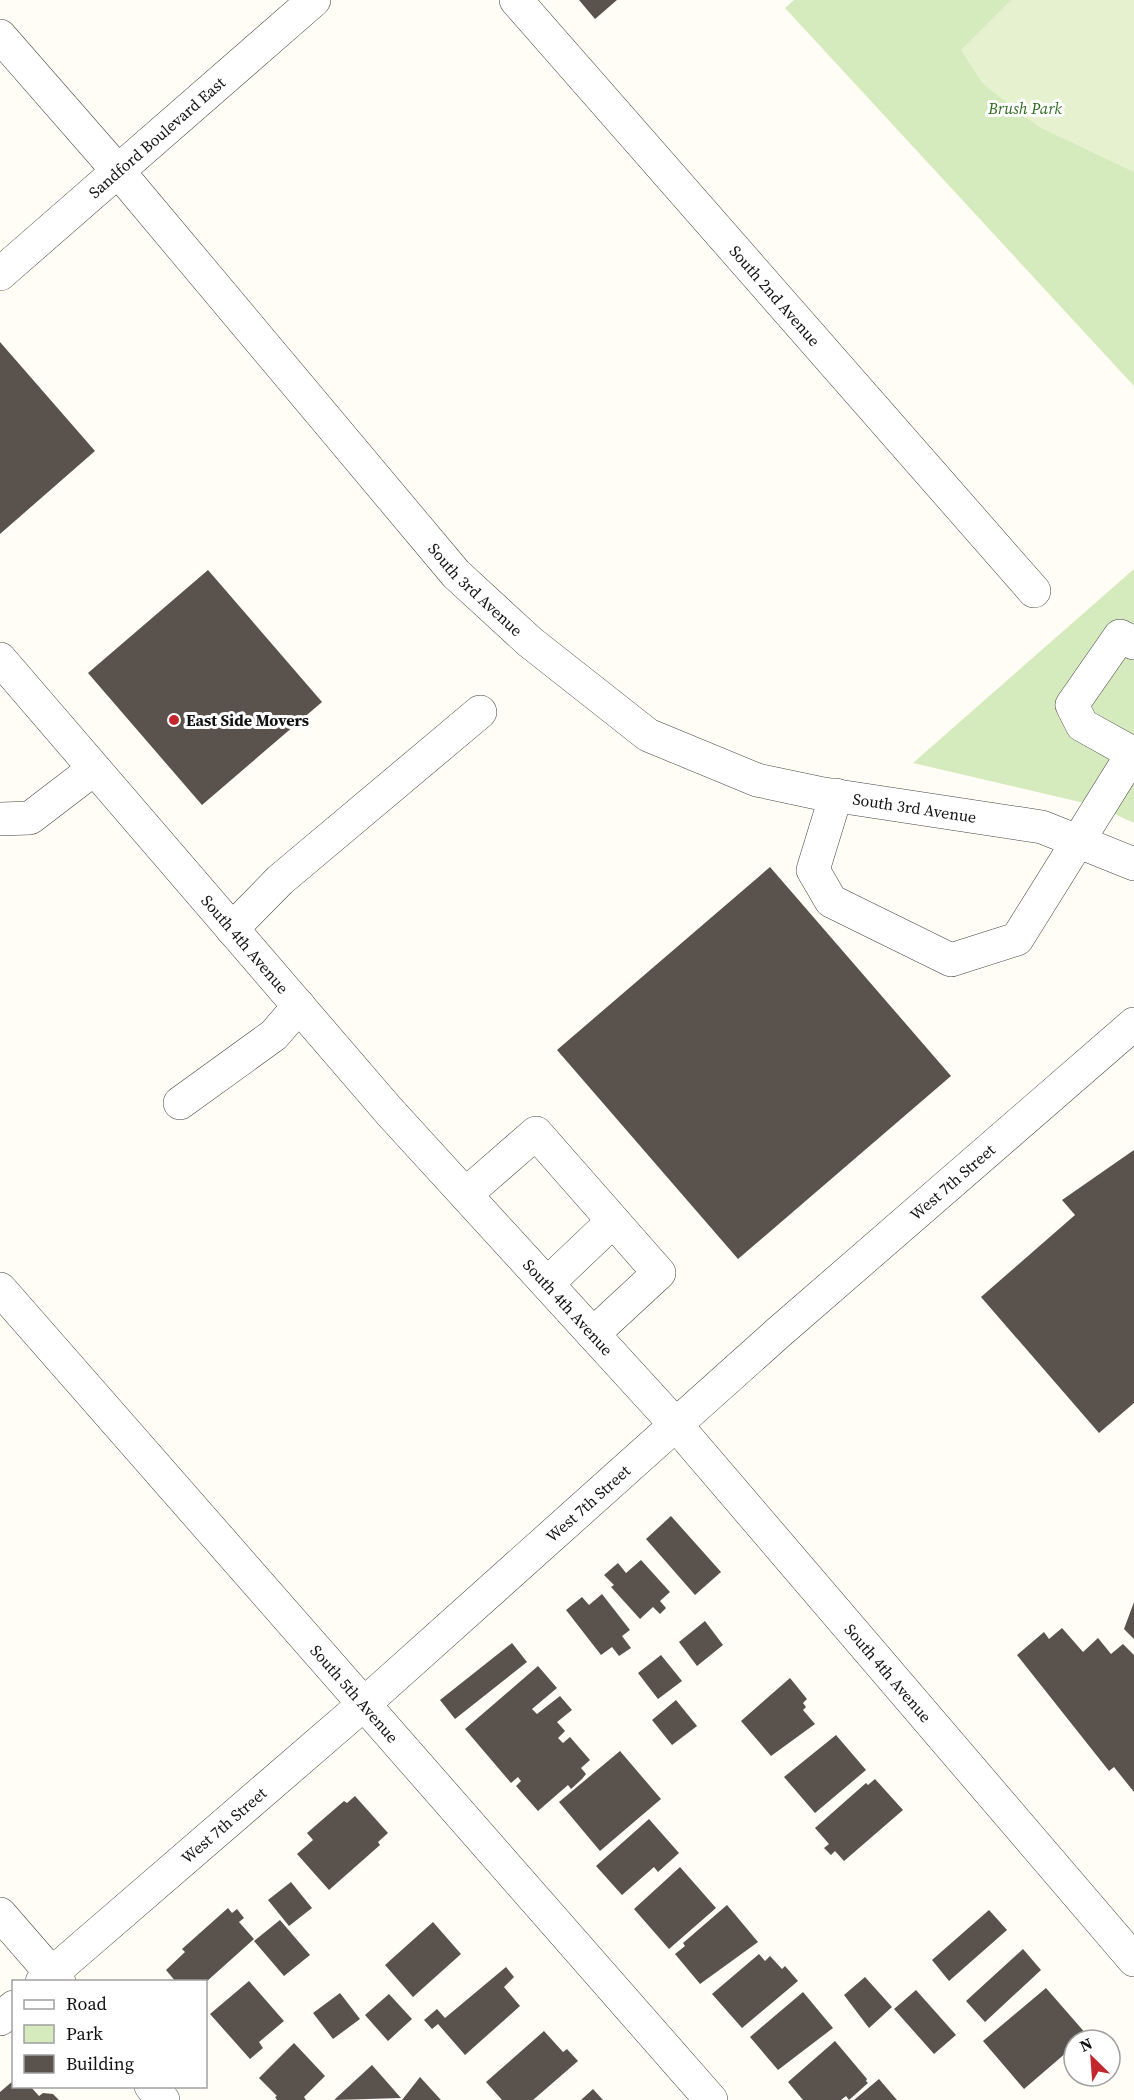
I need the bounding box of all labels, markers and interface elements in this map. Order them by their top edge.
street label: Sandford Boulevard East [84,71,230,203]
park label: Brush Park [987,97,1062,119]
street label: South 2nd Avenue [725,240,825,351]
street label: South 3rd Avenue [423,538,528,641]
place label: East Side Movers [186,709,309,731]
marker: East Side Movers [167,713,181,727]
street label: South 3rd Avenue [851,787,978,828]
street label: South 4th Avenue [197,890,294,998]
street label: West 7th Street [905,1138,1000,1225]
street label: South 4th Avenue [518,1254,618,1360]
street label: West 7th Street [541,1459,635,1547]
street label: South 4th Avenue [840,1619,937,1727]
street label: South 5th Avenue [306,1640,404,1747]
street label: West 7th Street [176,1782,272,1868]
legend [12,1980,207,2088]
text: Road [66,1991,107,2016]
text: Park [66,2021,103,2046]
north arrow [1062,2028,1122,2088]
text: N [1076,2032,1096,2057]
text: Building [66,2051,134,2076]

